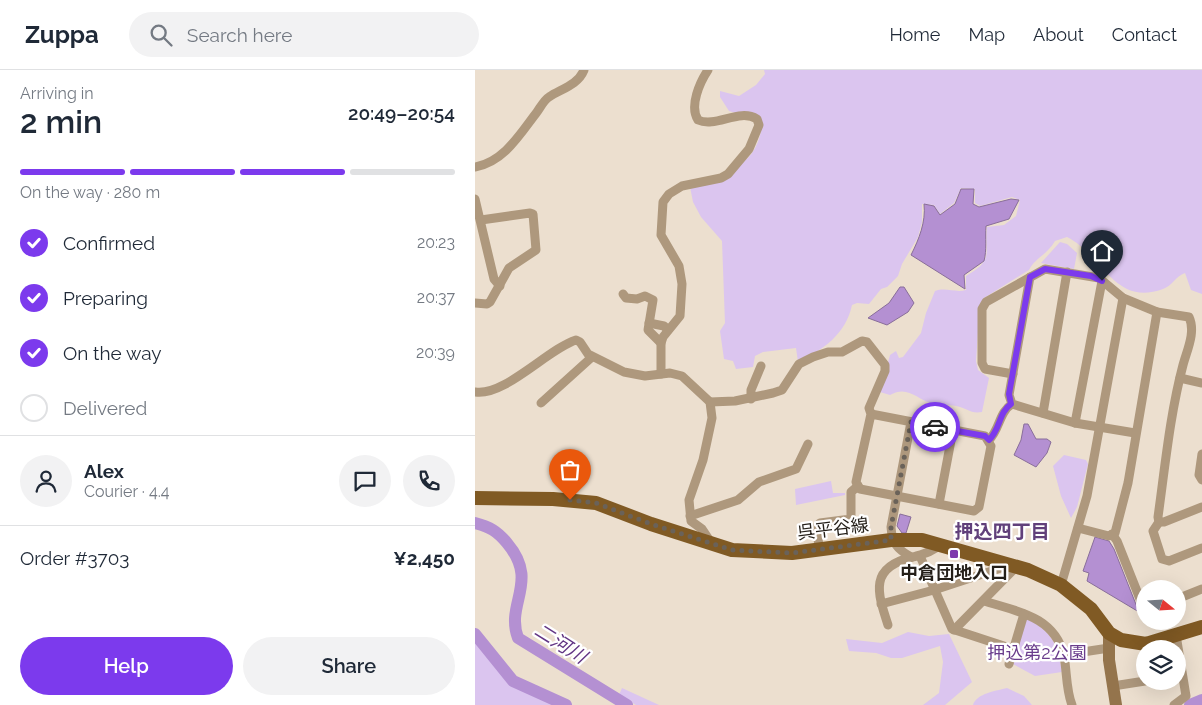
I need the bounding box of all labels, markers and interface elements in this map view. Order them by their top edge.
search box [129,12,479,57]
text: Zuppa [25,20,99,49]
icon: search [147,21,175,49]
text: Search here [187,24,292,46]
text: Home [889,24,940,45]
text: Map [968,24,1005,45]
text: About [1033,24,1084,45]
text: Contact [1112,24,1177,45]
text: Arriving in [20,84,94,103]
text: 20:49–20:54 [348,102,455,124]
text: 2 min [20,103,102,140]
text: On the way · 280 m [20,183,160,202]
icon: check [20,229,48,257]
pin [1081,230,1123,281]
text: Confirmed [63,232,155,254]
text: 20:23 [417,233,455,252]
icon: home [1088,237,1116,265]
icon: check [20,284,48,312]
text: Preparing [63,287,148,309]
text: 20:37 [417,288,455,307]
icon: check [20,339,48,367]
text: On the way [63,342,162,364]
text: 20:39 [416,343,455,362]
text: Delivered [63,397,147,419]
courier [910,402,960,452]
icon: car [921,413,949,441]
pin [549,449,591,500]
button: person [20,455,72,507]
button: chat [339,455,391,507]
button: phone [403,455,455,507]
icon: bag [556,456,584,484]
text: Alex [84,460,124,482]
text: Courier · 4.4 [84,482,169,501]
street label: 呉平谷線 [796,514,870,543]
district label: 押込四丁目 [954,520,1050,542]
text: Order #3703 [20,547,129,569]
text: ¥2,450 [393,547,455,569]
marker: 中倉団地入口 [948,548,960,560]
place label: 中倉団地入口 [900,562,1008,583]
north arrow [1136,580,1186,630]
map controls [1136,580,1186,690]
water label: 二河川 [531,619,593,668]
button: Help [20,637,233,695]
button: Share [243,637,455,695]
button: layers [1136,640,1186,690]
park label: 押込第2公園 [987,642,1087,663]

